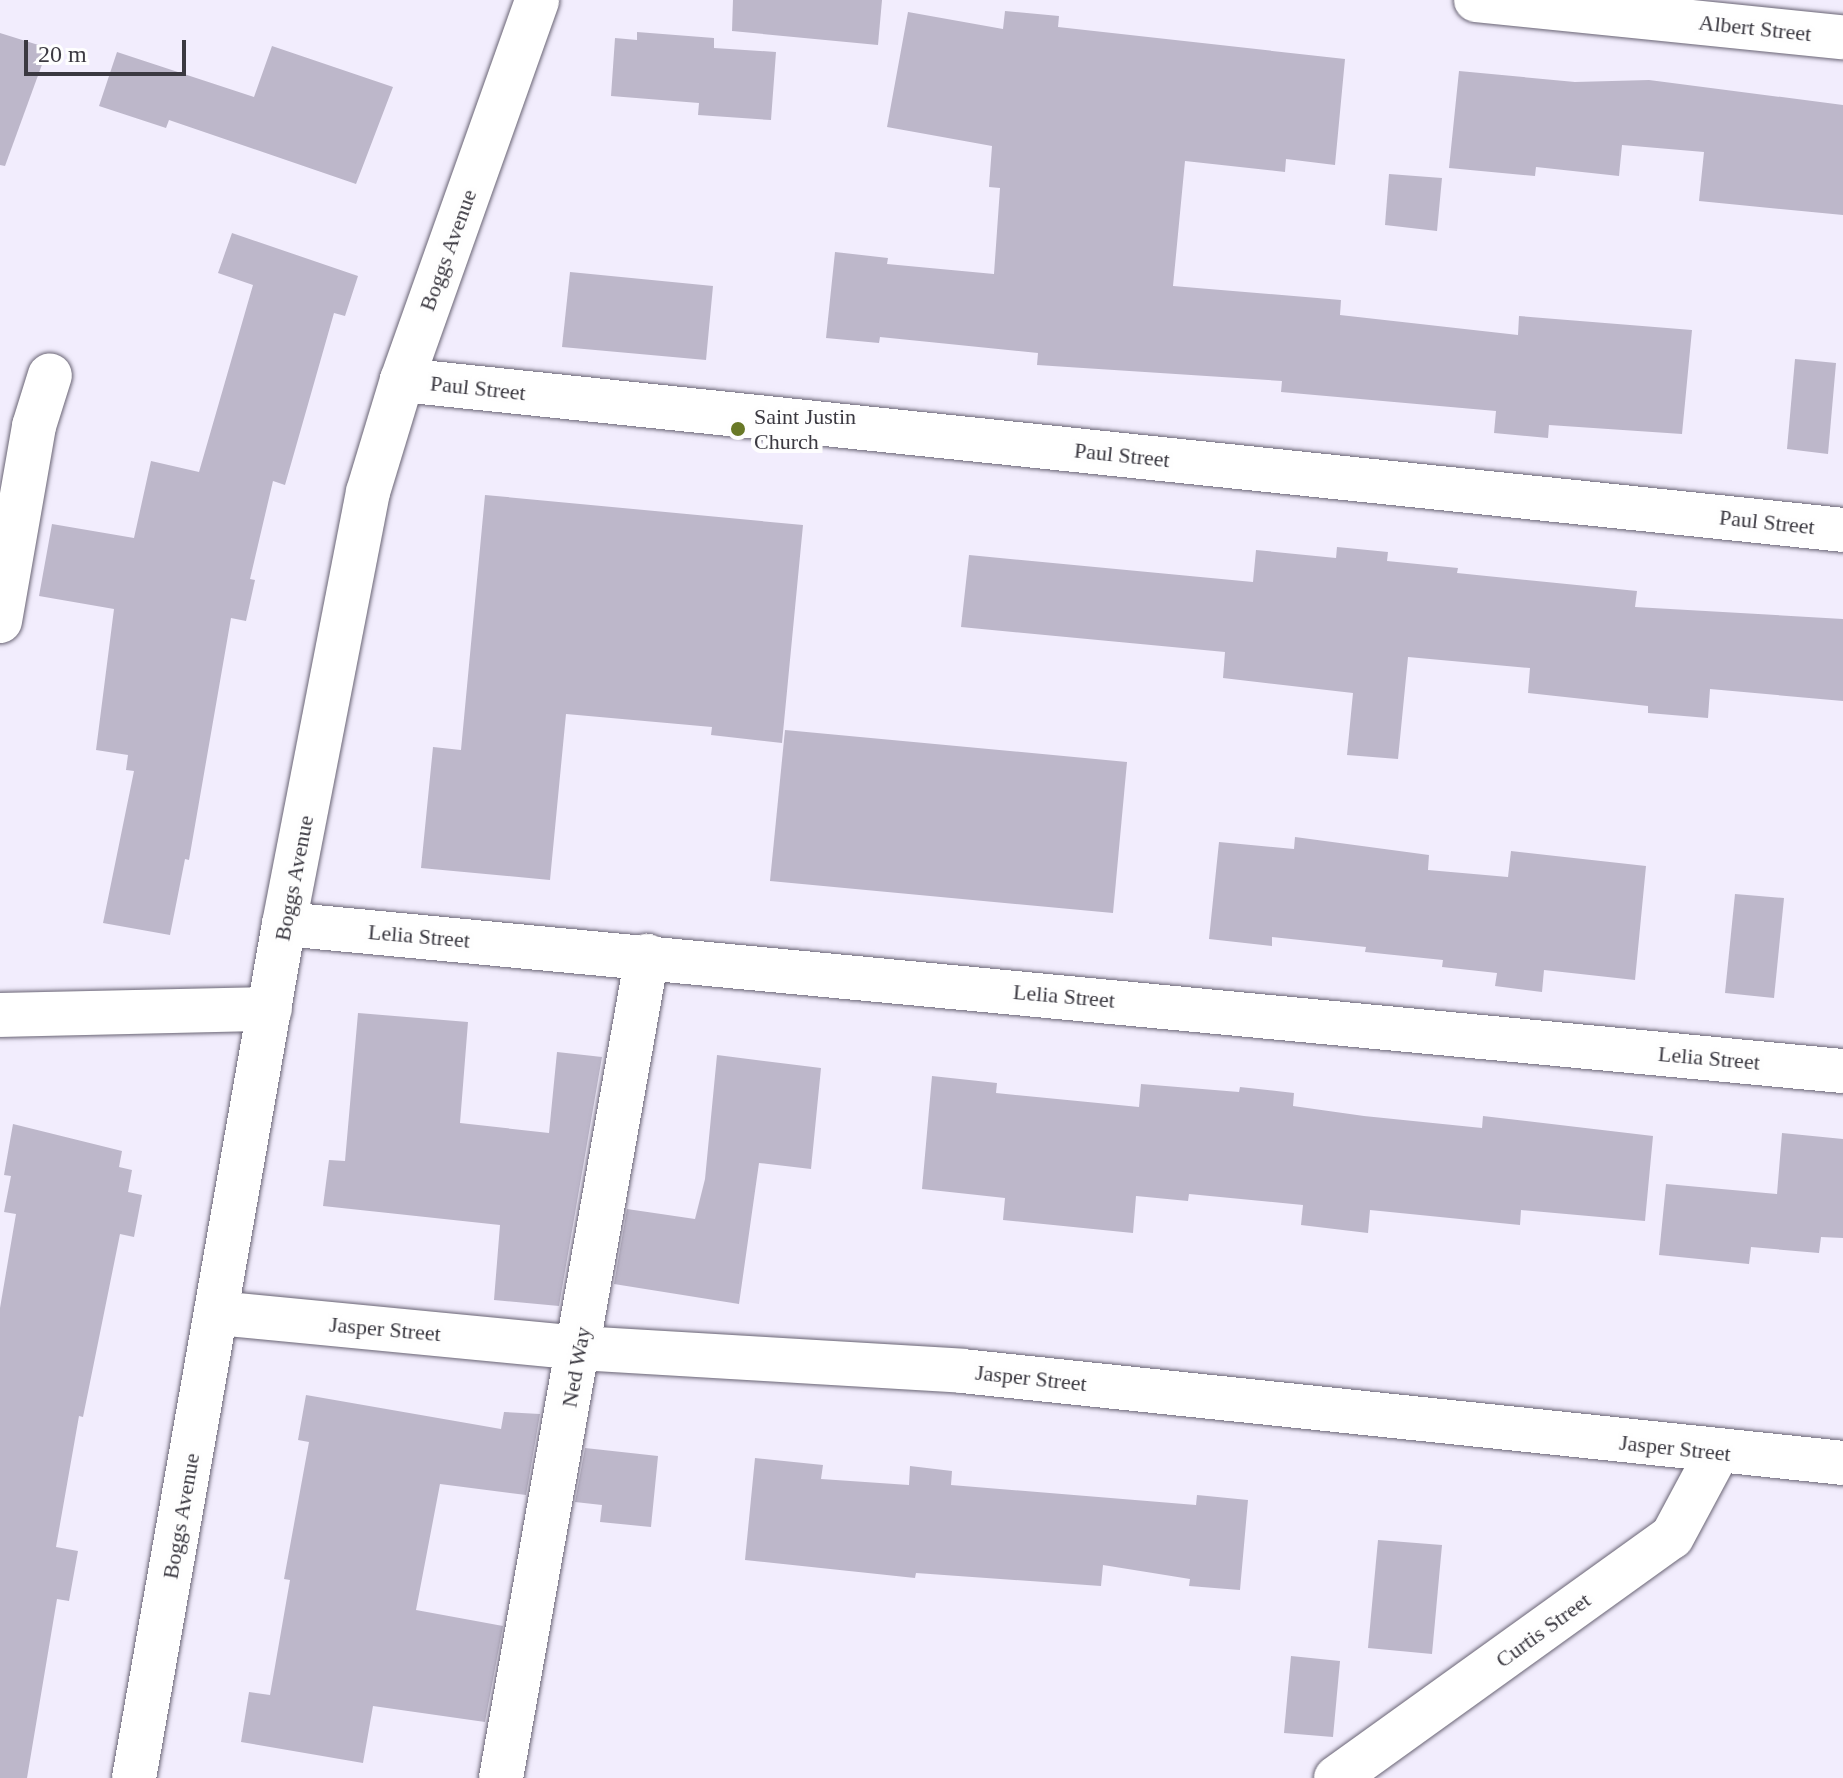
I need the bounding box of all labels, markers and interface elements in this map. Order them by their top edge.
street label: Albert Street [1697,9,1813,47]
scale bar [28,24,190,74]
text: 20 m [38,41,87,67]
street label: Boggs Avenue [414,185,482,315]
street label: Paul Street [429,370,527,406]
place label: Saint Justin Church [754,403,856,454]
marker: Saint Justin Church [729,420,747,438]
street label: Paul Street [1073,437,1171,473]
street label: Paul Street [1718,504,1816,540]
street label: Boggs Avenue [269,812,319,944]
street label: Lelia Street [367,918,471,954]
street label: Lelia Street [1012,978,1116,1014]
street label: Lelia Street [1657,1040,1761,1076]
street label: Jasper Street [328,1311,442,1347]
street label: Ned Way [556,1324,596,1410]
street label: Jasper Street [974,1359,1088,1397]
street label: Jasper Street [1618,1429,1732,1467]
street label: Boggs Avenue [157,1450,205,1582]
street label: Curtis Street [1491,1587,1595,1673]

